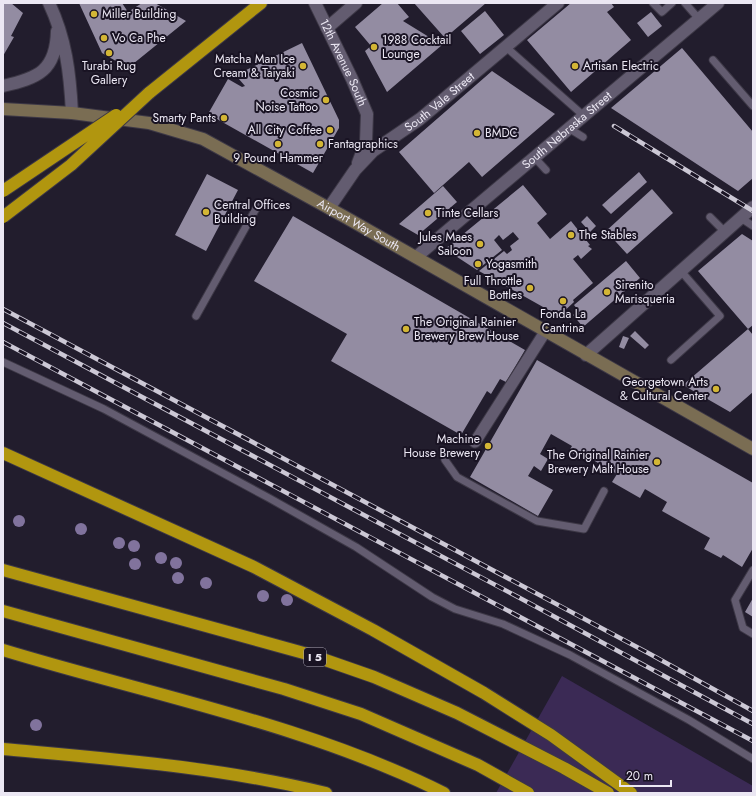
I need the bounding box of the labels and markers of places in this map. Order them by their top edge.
place label: Miller Building [102,5,176,23]
marker: Miller Building [89,9,99,19]
place label: Vo Ca Phe [112,29,166,47]
place label: 1988 Cocktail Lounge [382,31,451,63]
marker: Vo Ca Phe [99,33,109,43]
marker: 1988 Cocktail Lounge [369,42,379,52]
marker: Turabi Rug Gallery [104,48,114,58]
place label: Matcha Man Ice Cream & Taiyaki [214,50,295,82]
place label: Turabi Rug Gallery [82,57,136,89]
place label: Artisan Electric [583,57,659,75]
marker: Matcha Man Ice Cream & Taiyaki [298,61,308,71]
marker: Artisan Electric [570,61,580,71]
place label: Cosmic Noise Tattoo [255,84,318,116]
marker: Cosmic Noise Tattoo [321,95,331,105]
place label: Smarty Pants [152,109,216,127]
marker: Smarty Pants [219,113,229,123]
place label: All City Coffee [248,121,322,139]
place label: BMDC [485,124,518,142]
marker: All City Coffee [325,125,335,135]
marker: BMDC [472,128,482,138]
place label: Fantagraphics [328,135,398,153]
marker: 9 Pound Hammer [273,139,283,149]
marker: Fantagraphics [315,139,325,149]
place label: 9 Pound Hammer [233,149,324,167]
place label: Central Offices Building [214,196,290,228]
place label: Tinte Cellars [436,204,498,222]
marker: Central Offices Building [201,207,211,217]
marker: Tinte Cellars [423,208,433,218]
place label: The Stables [579,226,637,244]
place label: Jules Maes Saloon [417,228,472,260]
marker: The Stables [566,230,576,240]
marker: Jules Maes Saloon [475,239,485,249]
place label: Yogasmith [486,255,537,273]
marker: Yogasmith [473,259,483,269]
place label: Full Throttle Bottles [464,272,522,304]
place label: Sirenito Marisqueria [615,276,675,308]
marker: Full Throttle Bottles [525,283,535,293]
marker: Sirenito Marisqueria [602,287,612,297]
marker: Fonda La Cantrina [558,296,568,306]
place label: Fonda La Cantrina [540,305,586,337]
place label: The Original Rainier Brewery Brew House [414,313,519,345]
marker: The Original Rainier Brewery Brew House [401,324,411,334]
place label: Georgetown Arts & Cultural Center [620,373,709,405]
marker: Georgetown Arts & Cultural Center [711,384,721,394]
place label: Machine House Brewery [403,430,481,462]
marker: Machine House Brewery [483,441,493,451]
place label: The Original Rainier Brewery Malt House [547,446,650,478]
marker: The Original Rainier Brewery Malt House [652,457,662,467]

